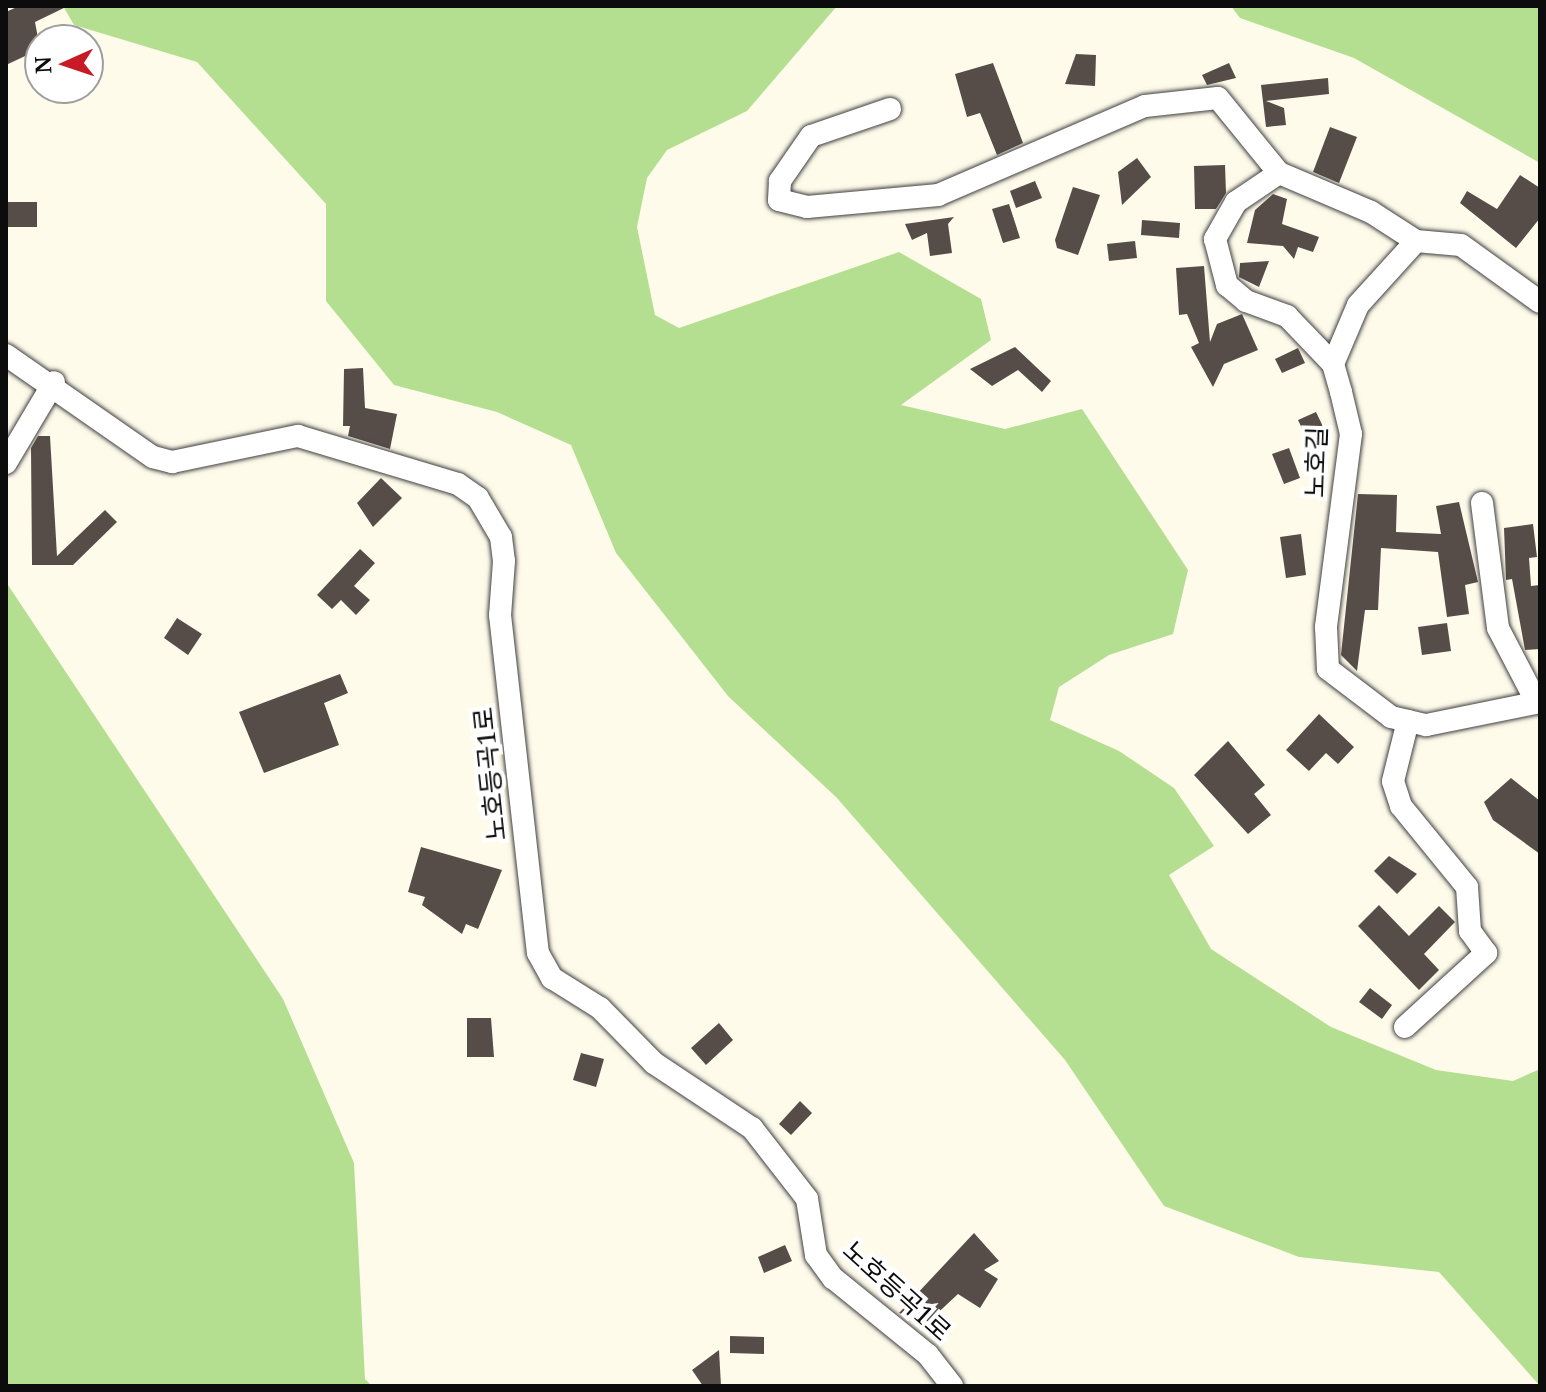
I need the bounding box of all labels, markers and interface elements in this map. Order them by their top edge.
north arrow [24,24,104,104]
text: N [27,56,57,75]
street label: 노호길 [1299,426,1333,498]
street label: 노호등곡1로 [467,706,513,842]
street label: 노호등곡1로 [837,1235,957,1347]

